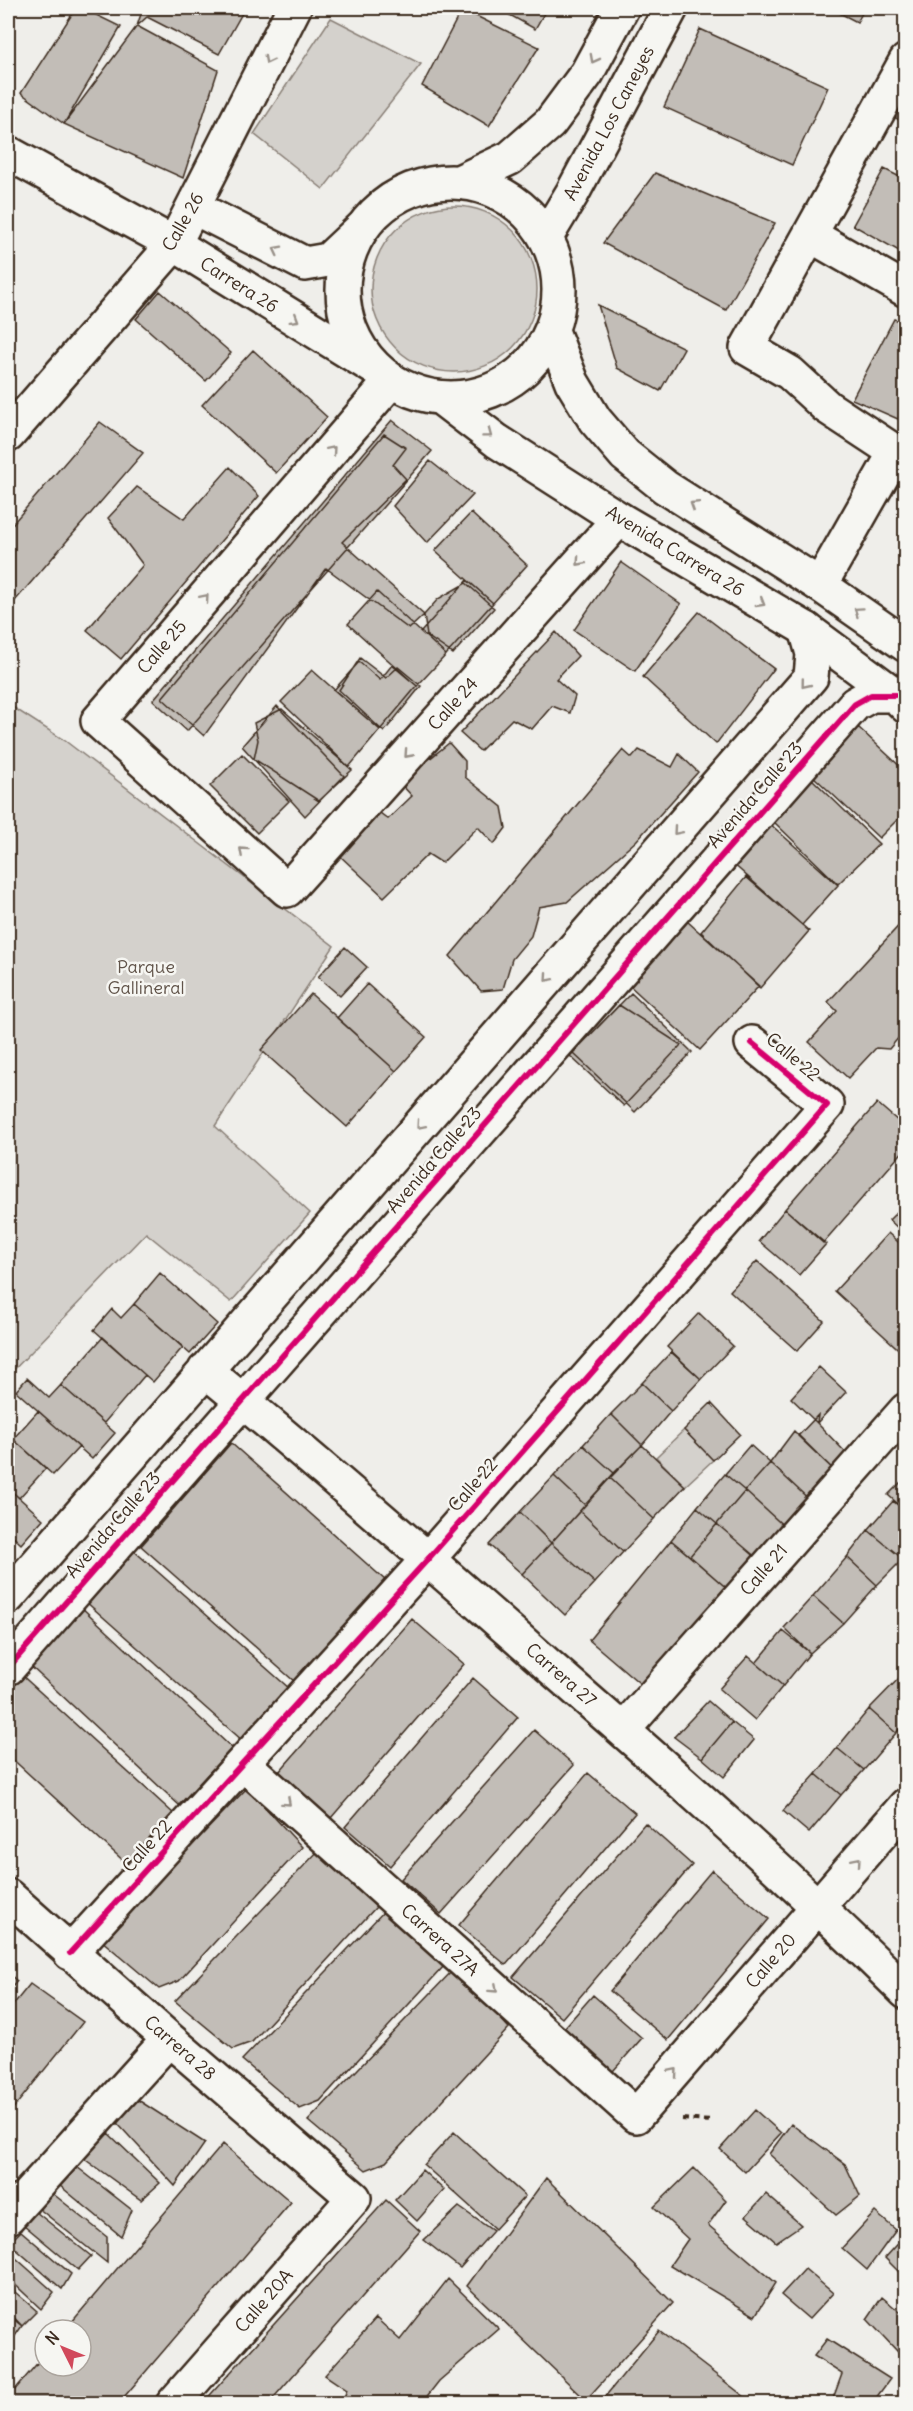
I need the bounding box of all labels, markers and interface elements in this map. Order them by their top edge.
street label: Avenida Los Caneyes [558,41,659,204]
one-way arrow [263,53,275,64]
one-way arrow [590,53,601,63]
street label: Calle 26 [157,188,209,255]
one-way arrow [273,245,284,257]
street label: Carrera 26 [196,252,283,318]
one-way arrow [289,312,299,324]
one-way arrow [482,427,493,438]
one-way arrow [325,446,336,457]
street label: Avenida Carrera 26 [602,500,749,601]
one-way arrow [690,501,700,513]
one-way arrow [576,555,587,566]
one-way arrow [197,594,208,605]
one-way arrow [755,595,765,607]
one-way arrow [854,607,865,618]
street label: Calle 25 [132,615,191,678]
street label: Calle 24 [423,672,483,735]
one-way arrow [801,677,812,688]
street label: Avenida Calle 23 [702,737,807,853]
one-way arrow [404,748,415,758]
one-way arrow [673,824,684,835]
one-way arrow [239,847,250,858]
park label: Parque Gallineral [108,955,184,999]
one-way arrow [544,971,555,982]
street label: Calle 22 [762,1027,825,1086]
street label: Avenida Calle 23 [381,1102,486,1218]
one-way arrow [416,1118,427,1129]
street label: Calle 22 [443,1453,502,1516]
street label: Avenida Calle 23 [60,1467,165,1583]
street label: Calle 21 [735,1539,792,1600]
street label: Carrera 27 [521,1638,602,1712]
one-way arrow [280,1795,291,1806]
street label: Calle 22 [117,1814,177,1877]
one-way arrow [850,1857,861,1868]
street label: Carrera 27A [396,1899,484,1981]
street label: Calle 20 [740,1928,801,1993]
one-way arrow [487,1982,498,1993]
street label: Carrera 28 [140,2010,221,2085]
one-way arrow [667,2068,678,2079]
street label: Calle 20A [230,2264,298,2337]
north arrow [33,2318,93,2378]
text: N [41,2327,63,2349]

